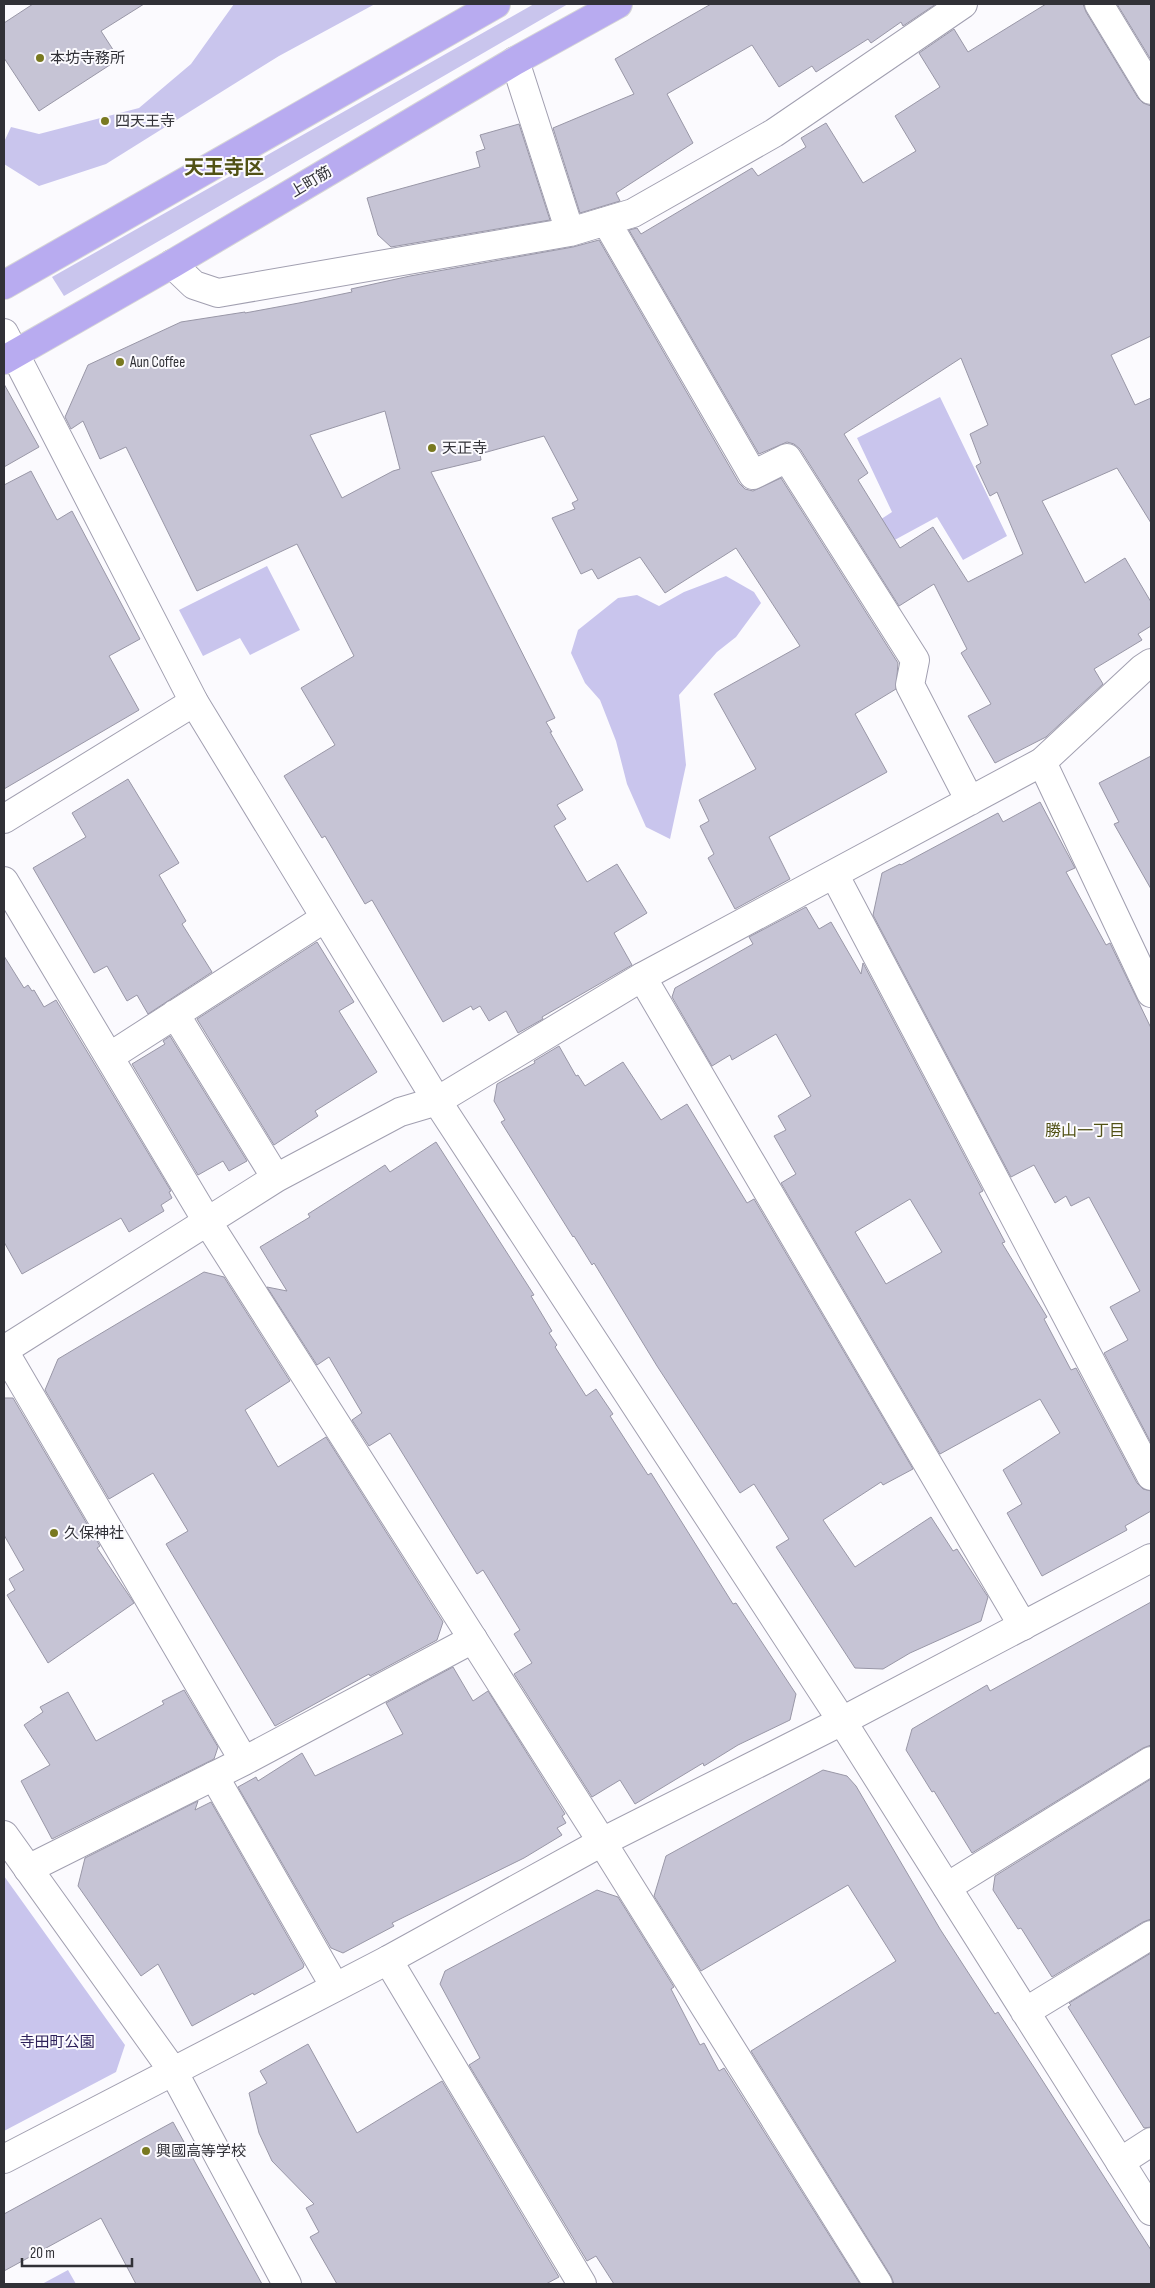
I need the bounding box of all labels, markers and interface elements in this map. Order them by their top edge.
place label: 本坊寺務所 [50,49,125,68]
marker: 本坊寺務所 [34,52,46,64]
place label: 四天王寺 [115,112,175,131]
marker: 四天王寺 [99,115,111,127]
district label: 天王寺区 [184,156,264,180]
street label: 上町筋 [287,162,335,202]
place label: Aun Coffee [129,353,185,372]
marker: Aun Coffee [114,356,126,368]
place label: 天正寺 [442,439,487,458]
marker: 天正寺 [426,442,438,454]
district label: 勝山一丁目 [1045,1122,1125,1141]
place label: 久保神社 [64,1524,124,1543]
marker: 久保神社 [48,1527,60,1539]
park label: 寺田町公園 [19,2033,95,2052]
place label: 興國高等学校 [156,2142,246,2161]
marker: 興國高等学校 [140,2145,152,2157]
scale bar [22,2236,132,2268]
text: 20 m [30,2244,55,2263]

